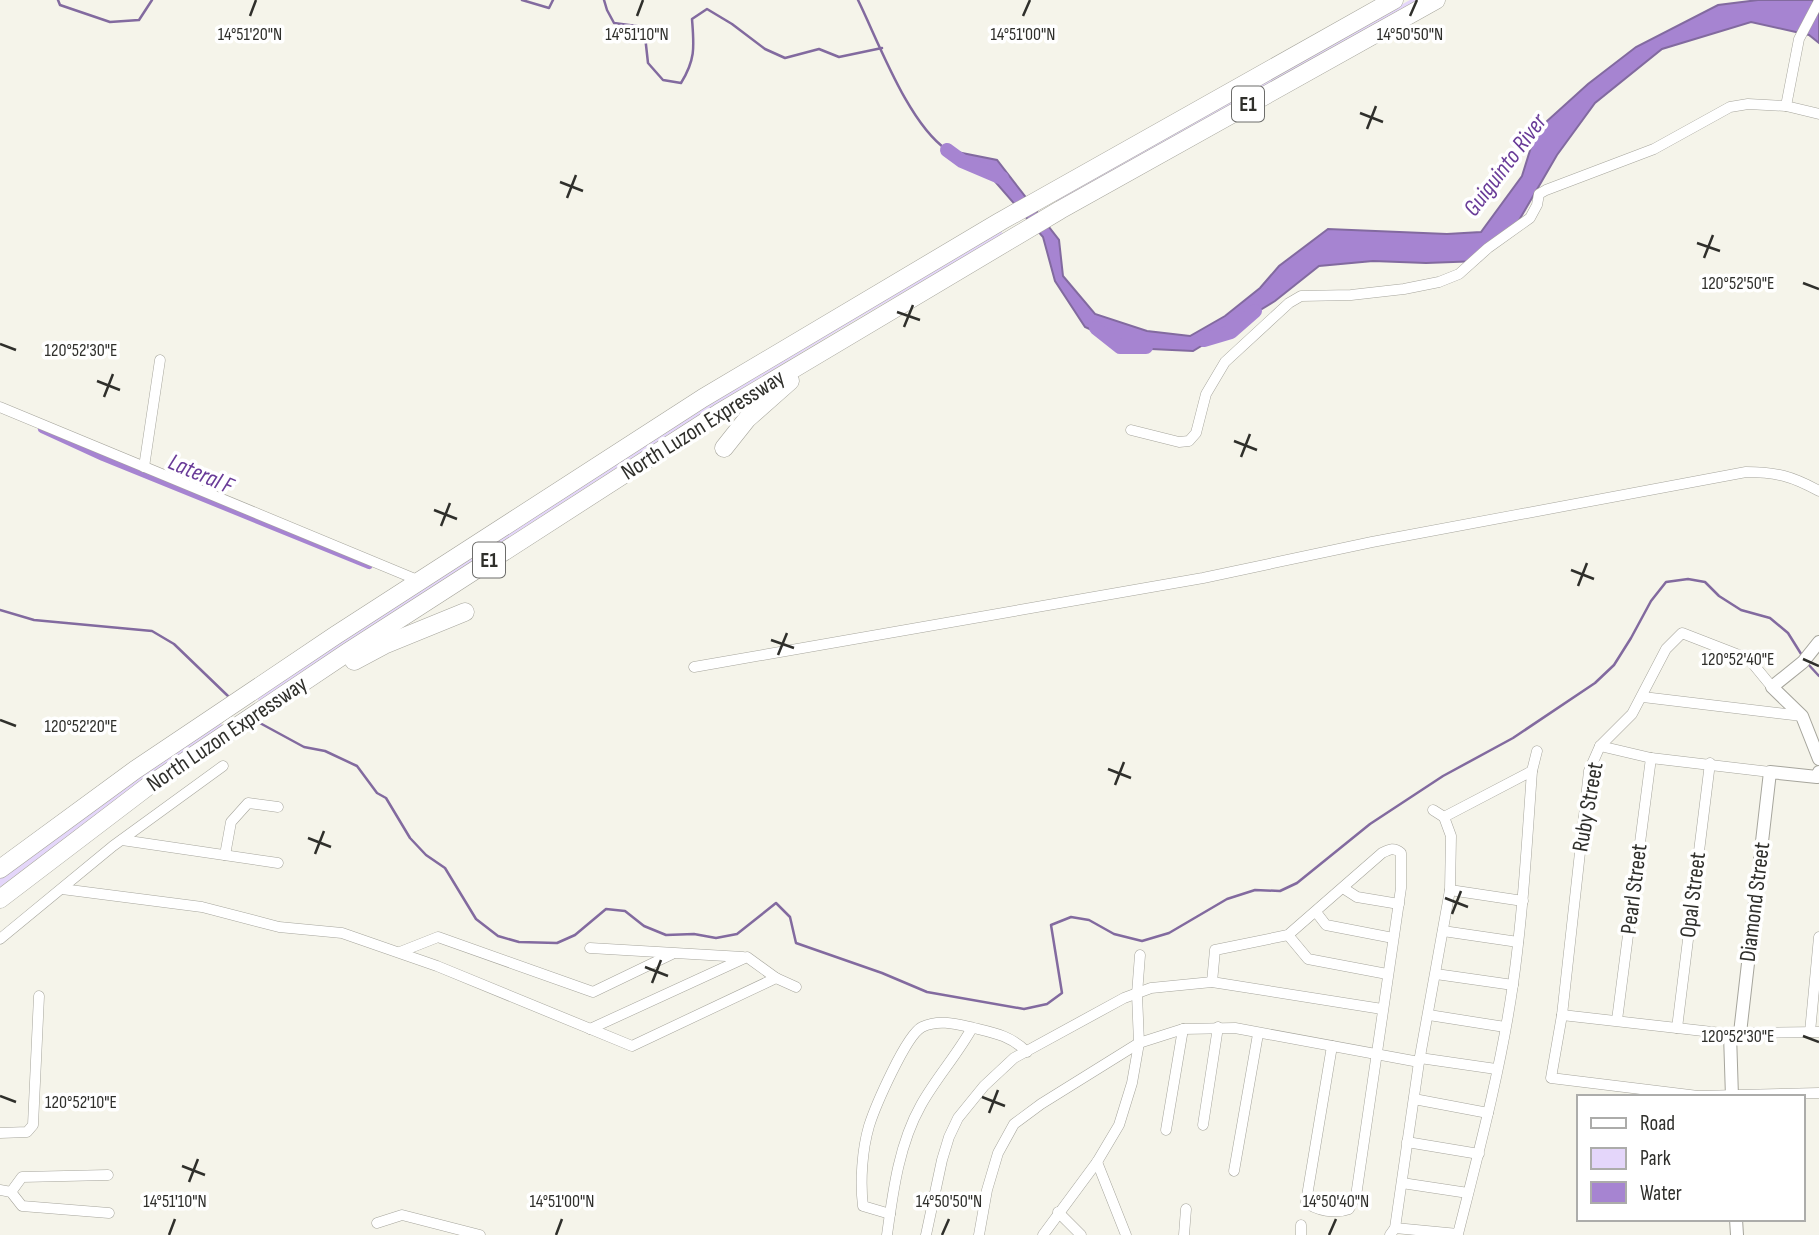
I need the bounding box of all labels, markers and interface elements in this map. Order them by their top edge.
text: 14°51'20"N [218,24,282,45]
text: 14°51'10"N [605,24,669,45]
text: 14°51'00"N [991,24,1055,45]
text: 14°50'50"N [1377,24,1443,45]
road number: E1 [1232,86,1264,122]
water label: Guiguinto River [1457,107,1554,222]
text: 120°52'50"E [1702,273,1774,294]
text: 120°52'30"E [44,340,118,361]
street label: North Luzon Expressway [616,363,790,487]
water label: Lateral F [164,447,240,501]
road number: E1 [473,542,505,578]
text: 120°52'40"E [1702,649,1775,670]
street label: North Luzon Expressway [142,670,313,798]
text: 120°52'20"E [45,716,117,737]
street label: Ruby Street [1566,760,1610,854]
street label: Diamond Street [1734,841,1776,963]
street label: Pearl Street [1615,842,1653,936]
street label: Opal Street [1674,851,1712,939]
text: 120°52'30"E [1701,1026,1775,1047]
text: 120°52'10"E [45,1092,117,1113]
legend [1577,1095,1805,1221]
text: Road [1640,1111,1675,1136]
text: Park [1640,1146,1671,1171]
text: Water [1640,1181,1682,1206]
text: 14°51'10"N [143,1191,207,1212]
text: 14°51'00"N [530,1191,594,1212]
text: 14°50'50"N [916,1191,982,1212]
text: 14°50'40"N [1303,1191,1369,1212]

